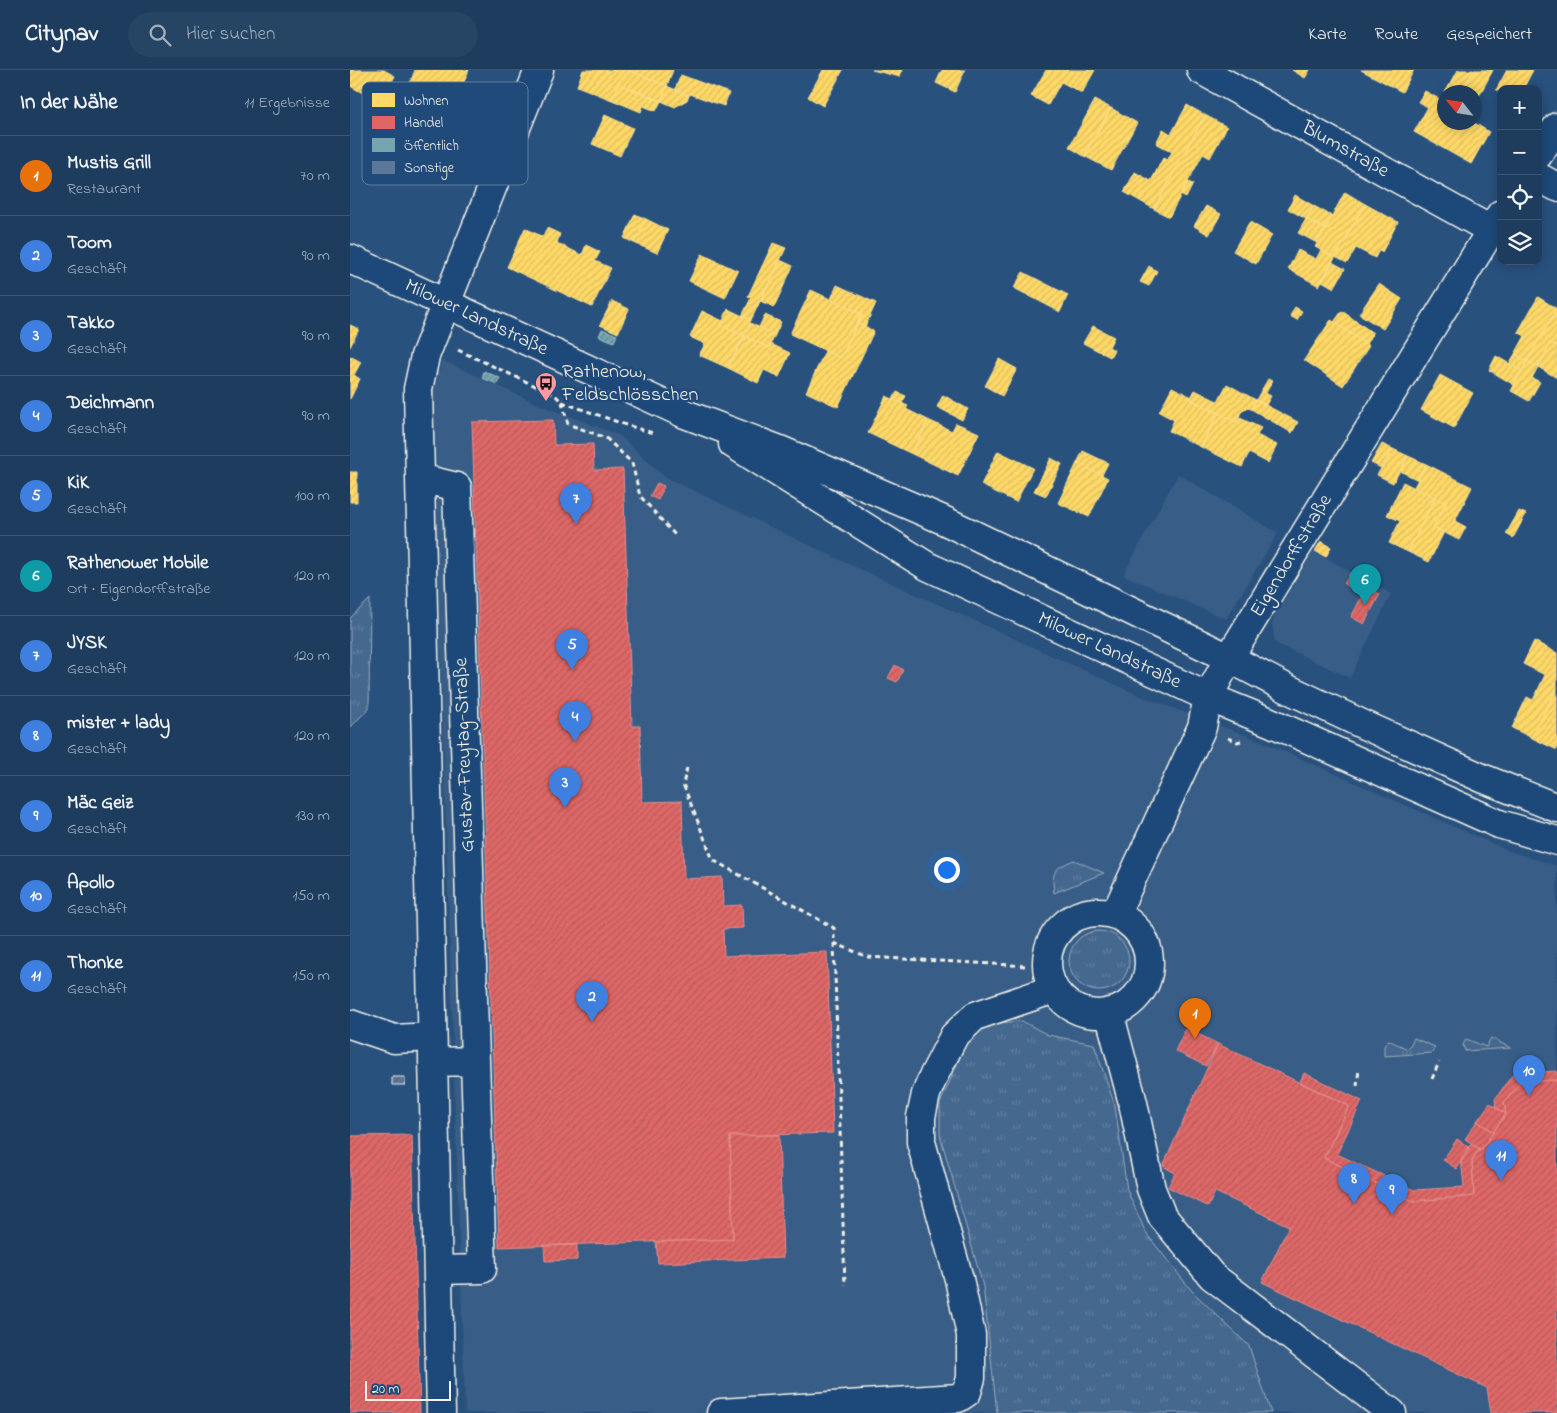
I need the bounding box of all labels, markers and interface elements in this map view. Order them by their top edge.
search box [128,12,478,57]
text: Citynav [25,17,98,52]
icon: search [146,21,174,49]
text: Hier suchen [186,21,275,48]
text: Karte [1308,22,1346,48]
text: Route [1374,22,1418,48]
text: Gespeichert [1446,22,1532,48]
legend [362,82,528,185]
north arrow [1437,85,1482,130]
map controls [1497,85,1542,265]
button: + [1497,85,1542,130]
text: In der Nähe [20,88,118,118]
text: 11 Ergebnisse [244,91,330,115]
text: Wohnen [404,91,449,112]
text: Handel [404,113,443,134]
street label: Blumstraße [1295,114,1394,186]
button: − [1497,130,1542,175]
text: Öffentlich [404,136,459,157]
text: Mustis Grill [67,150,151,177]
text: Sonstige [404,158,455,180]
text: 1 [33,164,39,188]
text: 70 m [300,164,330,188]
button: locate [1497,175,1542,220]
text: Restaurant [67,177,141,201]
button: layers [1497,220,1542,265]
text: Toom [67,230,112,257]
text: 2 [32,244,40,268]
text: 90 m [302,244,330,268]
text: Geschäft [67,257,127,281]
street label: Milower Landstraße [399,272,553,364]
text: Takko [67,310,115,337]
text: 3 [33,324,39,348]
text: 90 m [302,324,330,348]
text: Geschäft [67,337,127,361]
place label: Rathenow, Feldschlösschen [561,358,699,410]
bus stop icon: Rathenow, Feldschlösschen [534,371,558,402]
text: Deichmann [67,390,154,417]
text: 4 [33,404,39,428]
text: 90 m [302,404,330,428]
text: Geschäft [67,417,127,441]
text: KiK [67,470,89,497]
pin: 7 [560,483,592,524]
text: 5 [31,484,41,508]
text: 100 m [295,484,330,508]
street label: Eigendorffstraße [1244,489,1341,624]
text: Geschäft [67,497,127,521]
text: Rathenower Mobile [67,550,209,577]
text: 6 [32,564,40,588]
text: 120 m [294,564,330,588]
pin: 6 [1349,564,1381,605]
text: Ort · Eigendorffstraße [67,577,211,601]
street label: Milower Landstraße [1032,605,1186,697]
pin: 5 [556,629,588,670]
text: JYSK [67,630,106,657]
text: 7 [33,644,39,668]
text: 120 m [294,644,330,668]
text: Geschäft [67,657,127,681]
street label: Gustav-Freytag-Straße [447,657,484,853]
pin: 4 [559,701,591,742]
text: mister + lady [67,710,170,737]
text: 8 [33,724,39,748]
text: 120 m [294,724,330,748]
text: Geschäft [67,737,127,761]
pin: 3 [549,767,581,808]
text: Mäc Geiz [67,790,133,817]
text: 9 [34,804,38,828]
text: 130 m [295,804,330,828]
text: Geschäft [67,817,127,841]
your location [934,857,960,883]
text: Apollo [67,870,115,897]
text: 10 [30,884,42,908]
text: 150 m [292,884,330,908]
text: Geschäft [67,897,127,921]
text: Thonke [67,950,123,977]
text: 11 [31,964,41,988]
text: 150 m [292,964,330,988]
text: Geschäft [67,977,127,1001]
pin: 2 [576,981,608,1022]
pin: 1 [1179,998,1211,1039]
pin: 10 [1513,1055,1545,1096]
pin: 11 [1485,1140,1517,1181]
pin: 8 [1338,1163,1370,1204]
pin: 9 [1376,1174,1408,1215]
scale bar [365,1378,451,1401]
text: 20 m [372,1379,399,1400]

